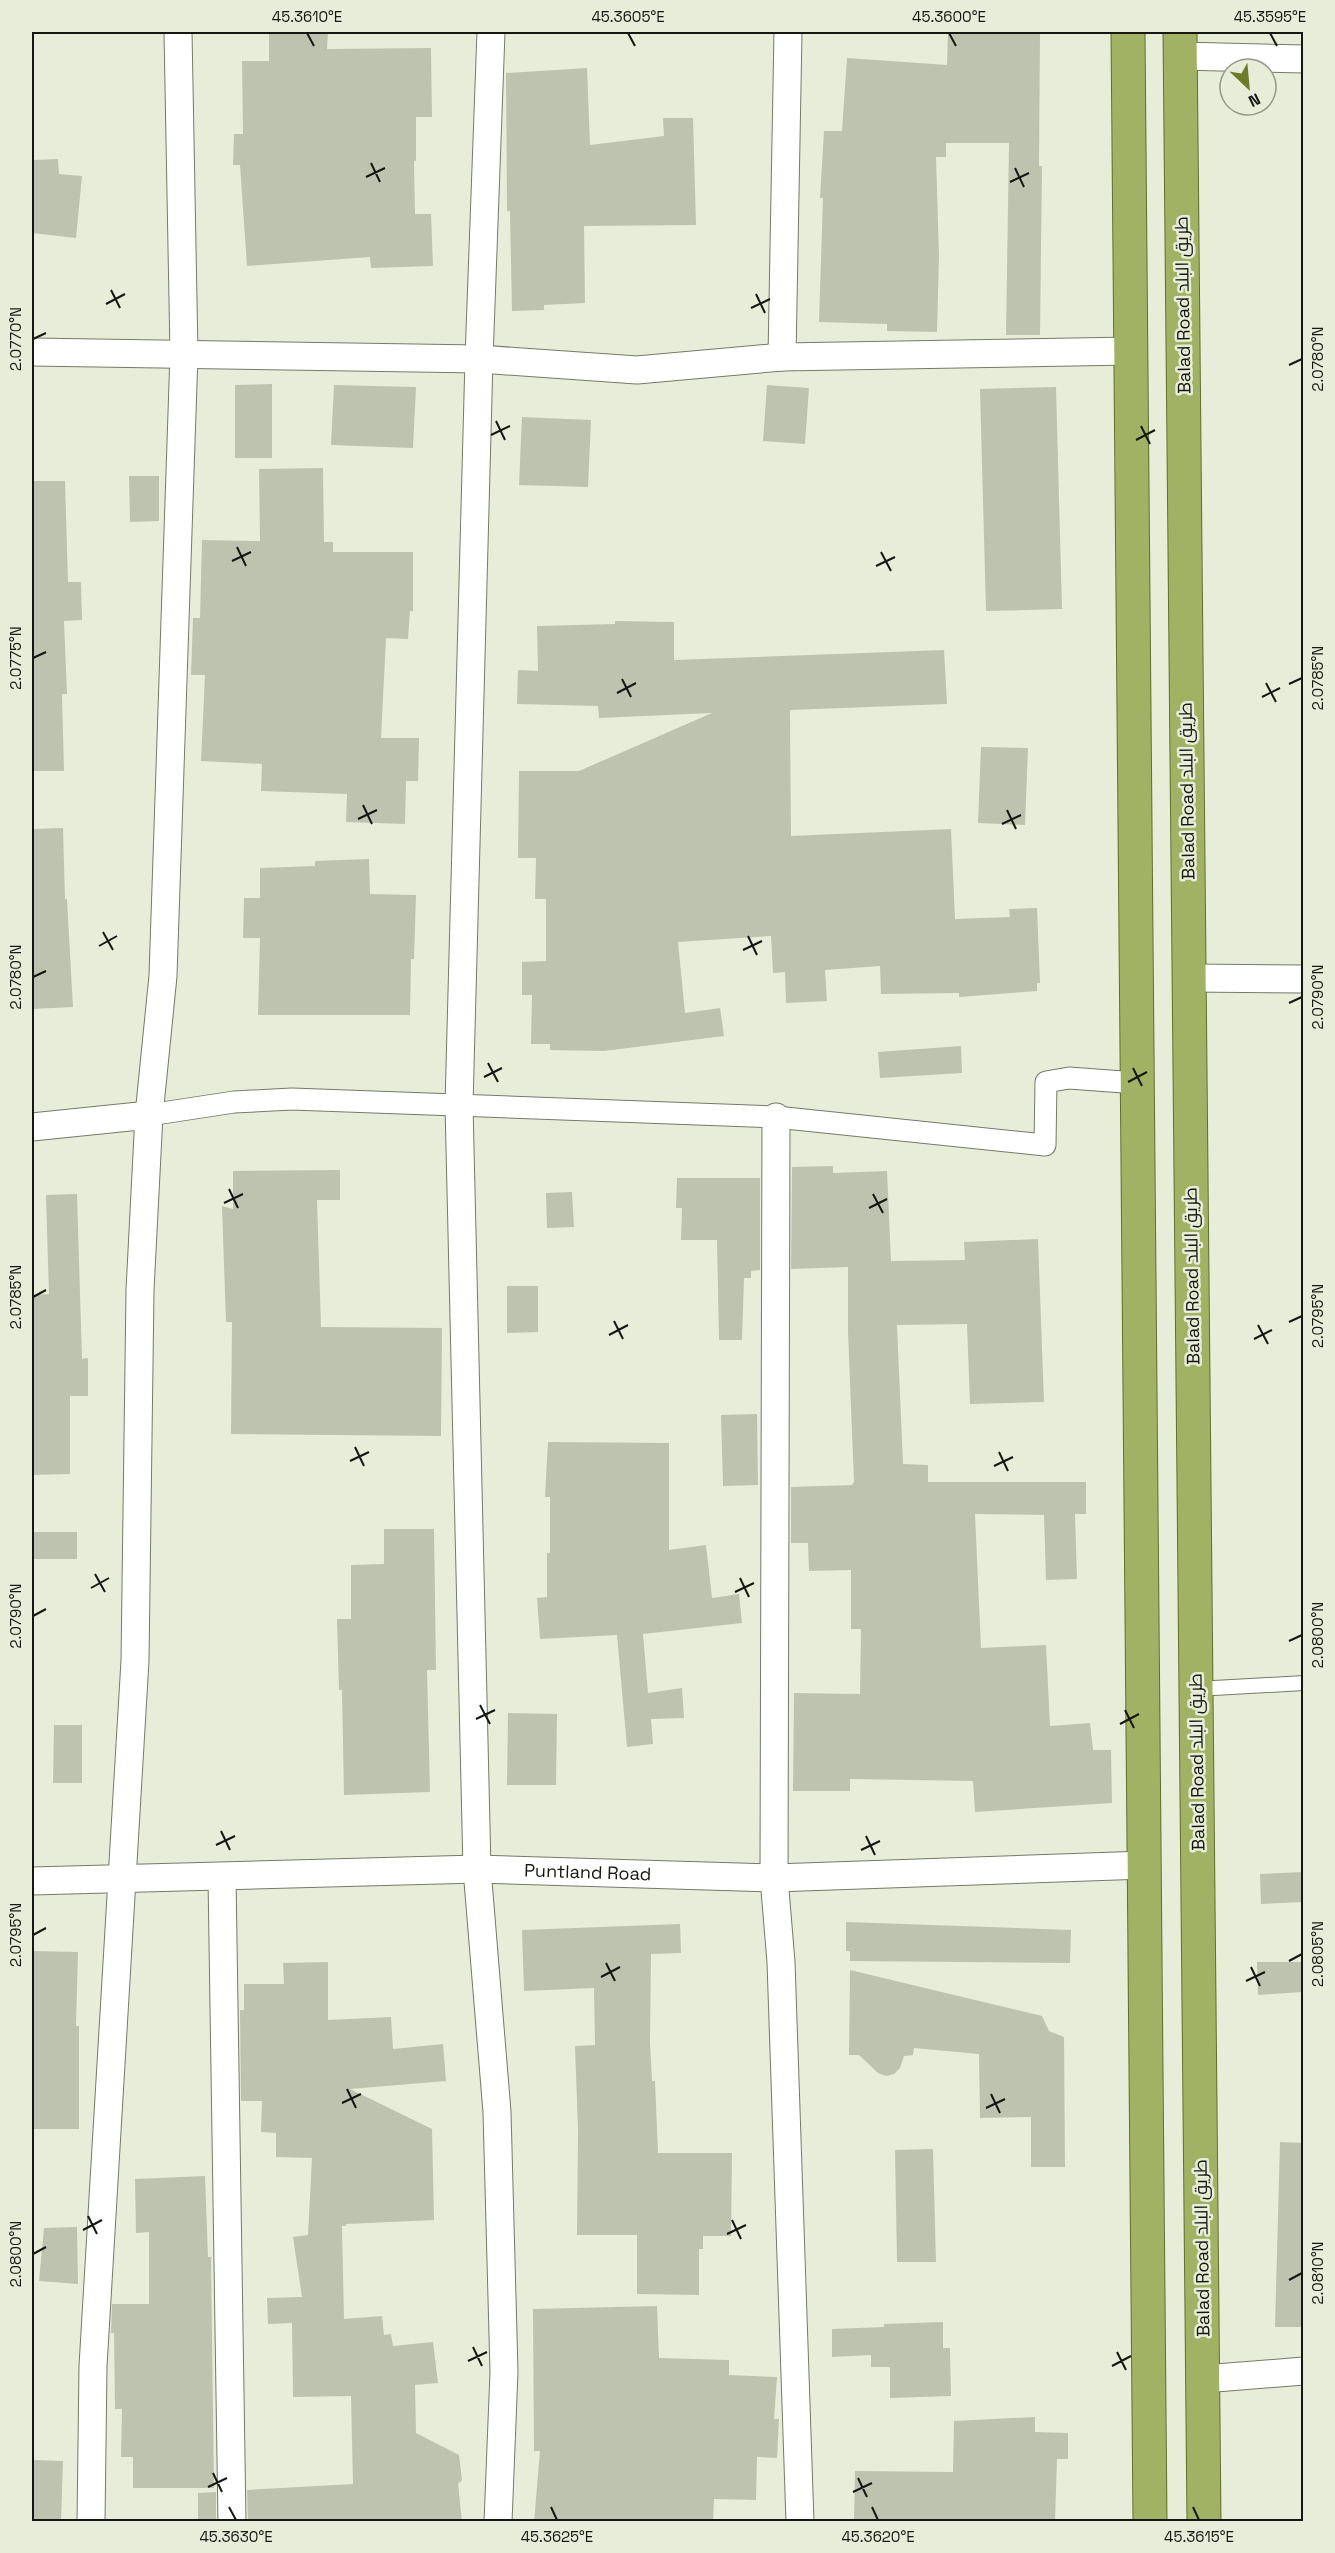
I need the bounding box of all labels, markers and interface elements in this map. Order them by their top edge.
text: 45.3610°E [272,7,342,26]
text: 45.3605°E [591,7,665,26]
text: 45.3600°E [912,7,986,26]
text: 45.3595°E [1234,7,1306,26]
north arrow [1218,57,1278,117]
text: N [1245,88,1264,112]
street label: Balad Road طريق البلد [1169,216,1197,394]
text: 2.0770°N [6,307,25,371]
text: 2.0780°N [1308,326,1327,392]
text: 2.0775°N [6,626,25,690]
text: 2.0785°N [1308,646,1327,710]
street label: Balad Road طريق البلد [1173,702,1201,880]
text: 2.0780°N [6,944,25,1010]
text: 2.0790°N [1308,965,1327,1029]
street label: Balad Road طريق البلد [1178,1187,1206,1365]
text: 2.0785°N [6,1265,25,1329]
text: 2.0795°N [1308,1284,1327,1348]
text: 2.0790°N [6,1584,25,1648]
text: 2.0800°N [1308,1602,1327,1668]
street label: Balad Road طريق البلد [1183,1673,1211,1851]
street label: Puntland Road [524,1858,652,1885]
text: 2.0795°N [6,1903,25,1967]
text: 2.0805°N [1308,1921,1327,1987]
street label: Balad Road طريق البلد [1188,2159,1216,2337]
text: 2.0800°N [6,2221,25,2287]
text: 2.0810°N [1308,2241,1327,2305]
text: 45.3630°E [199,2527,273,2546]
text: 45.3625°E [521,2527,593,2546]
text: 45.3620°E [841,2527,915,2546]
text: 45.3615°E [1164,2527,1234,2546]

